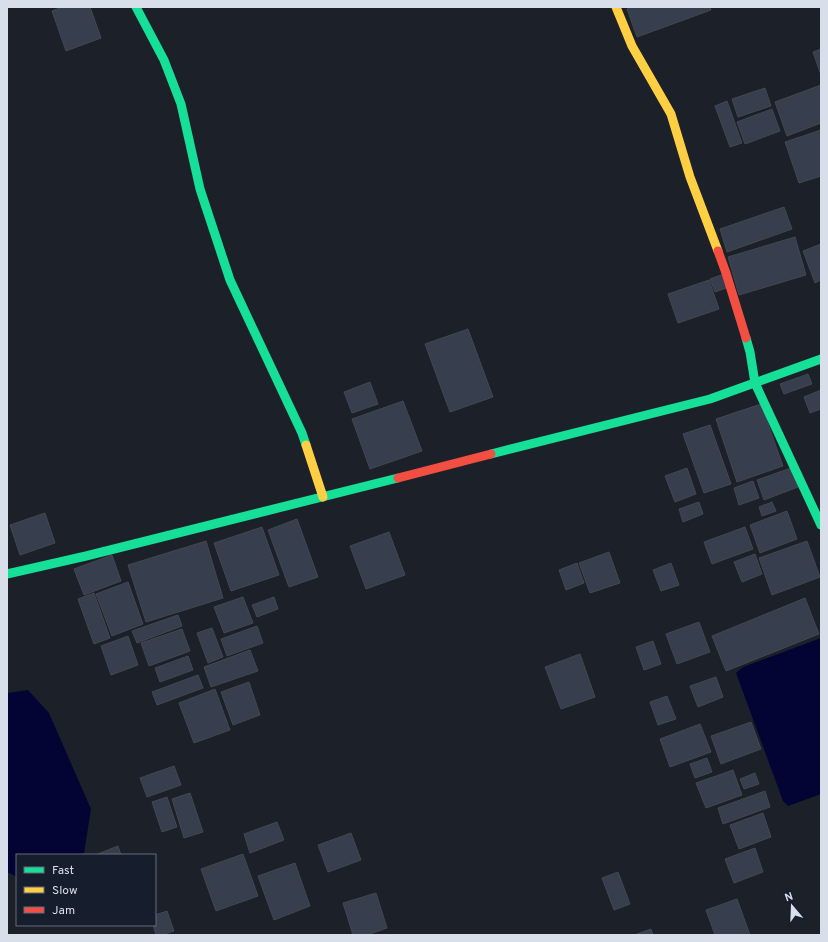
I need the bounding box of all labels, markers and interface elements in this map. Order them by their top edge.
legend [16,854,156,926]
text: Fast [52,863,74,879]
text: Slow [52,883,78,899]
north arrow [772,886,812,926]
text: N [783,890,795,905]
text: Jam [52,903,75,919]

